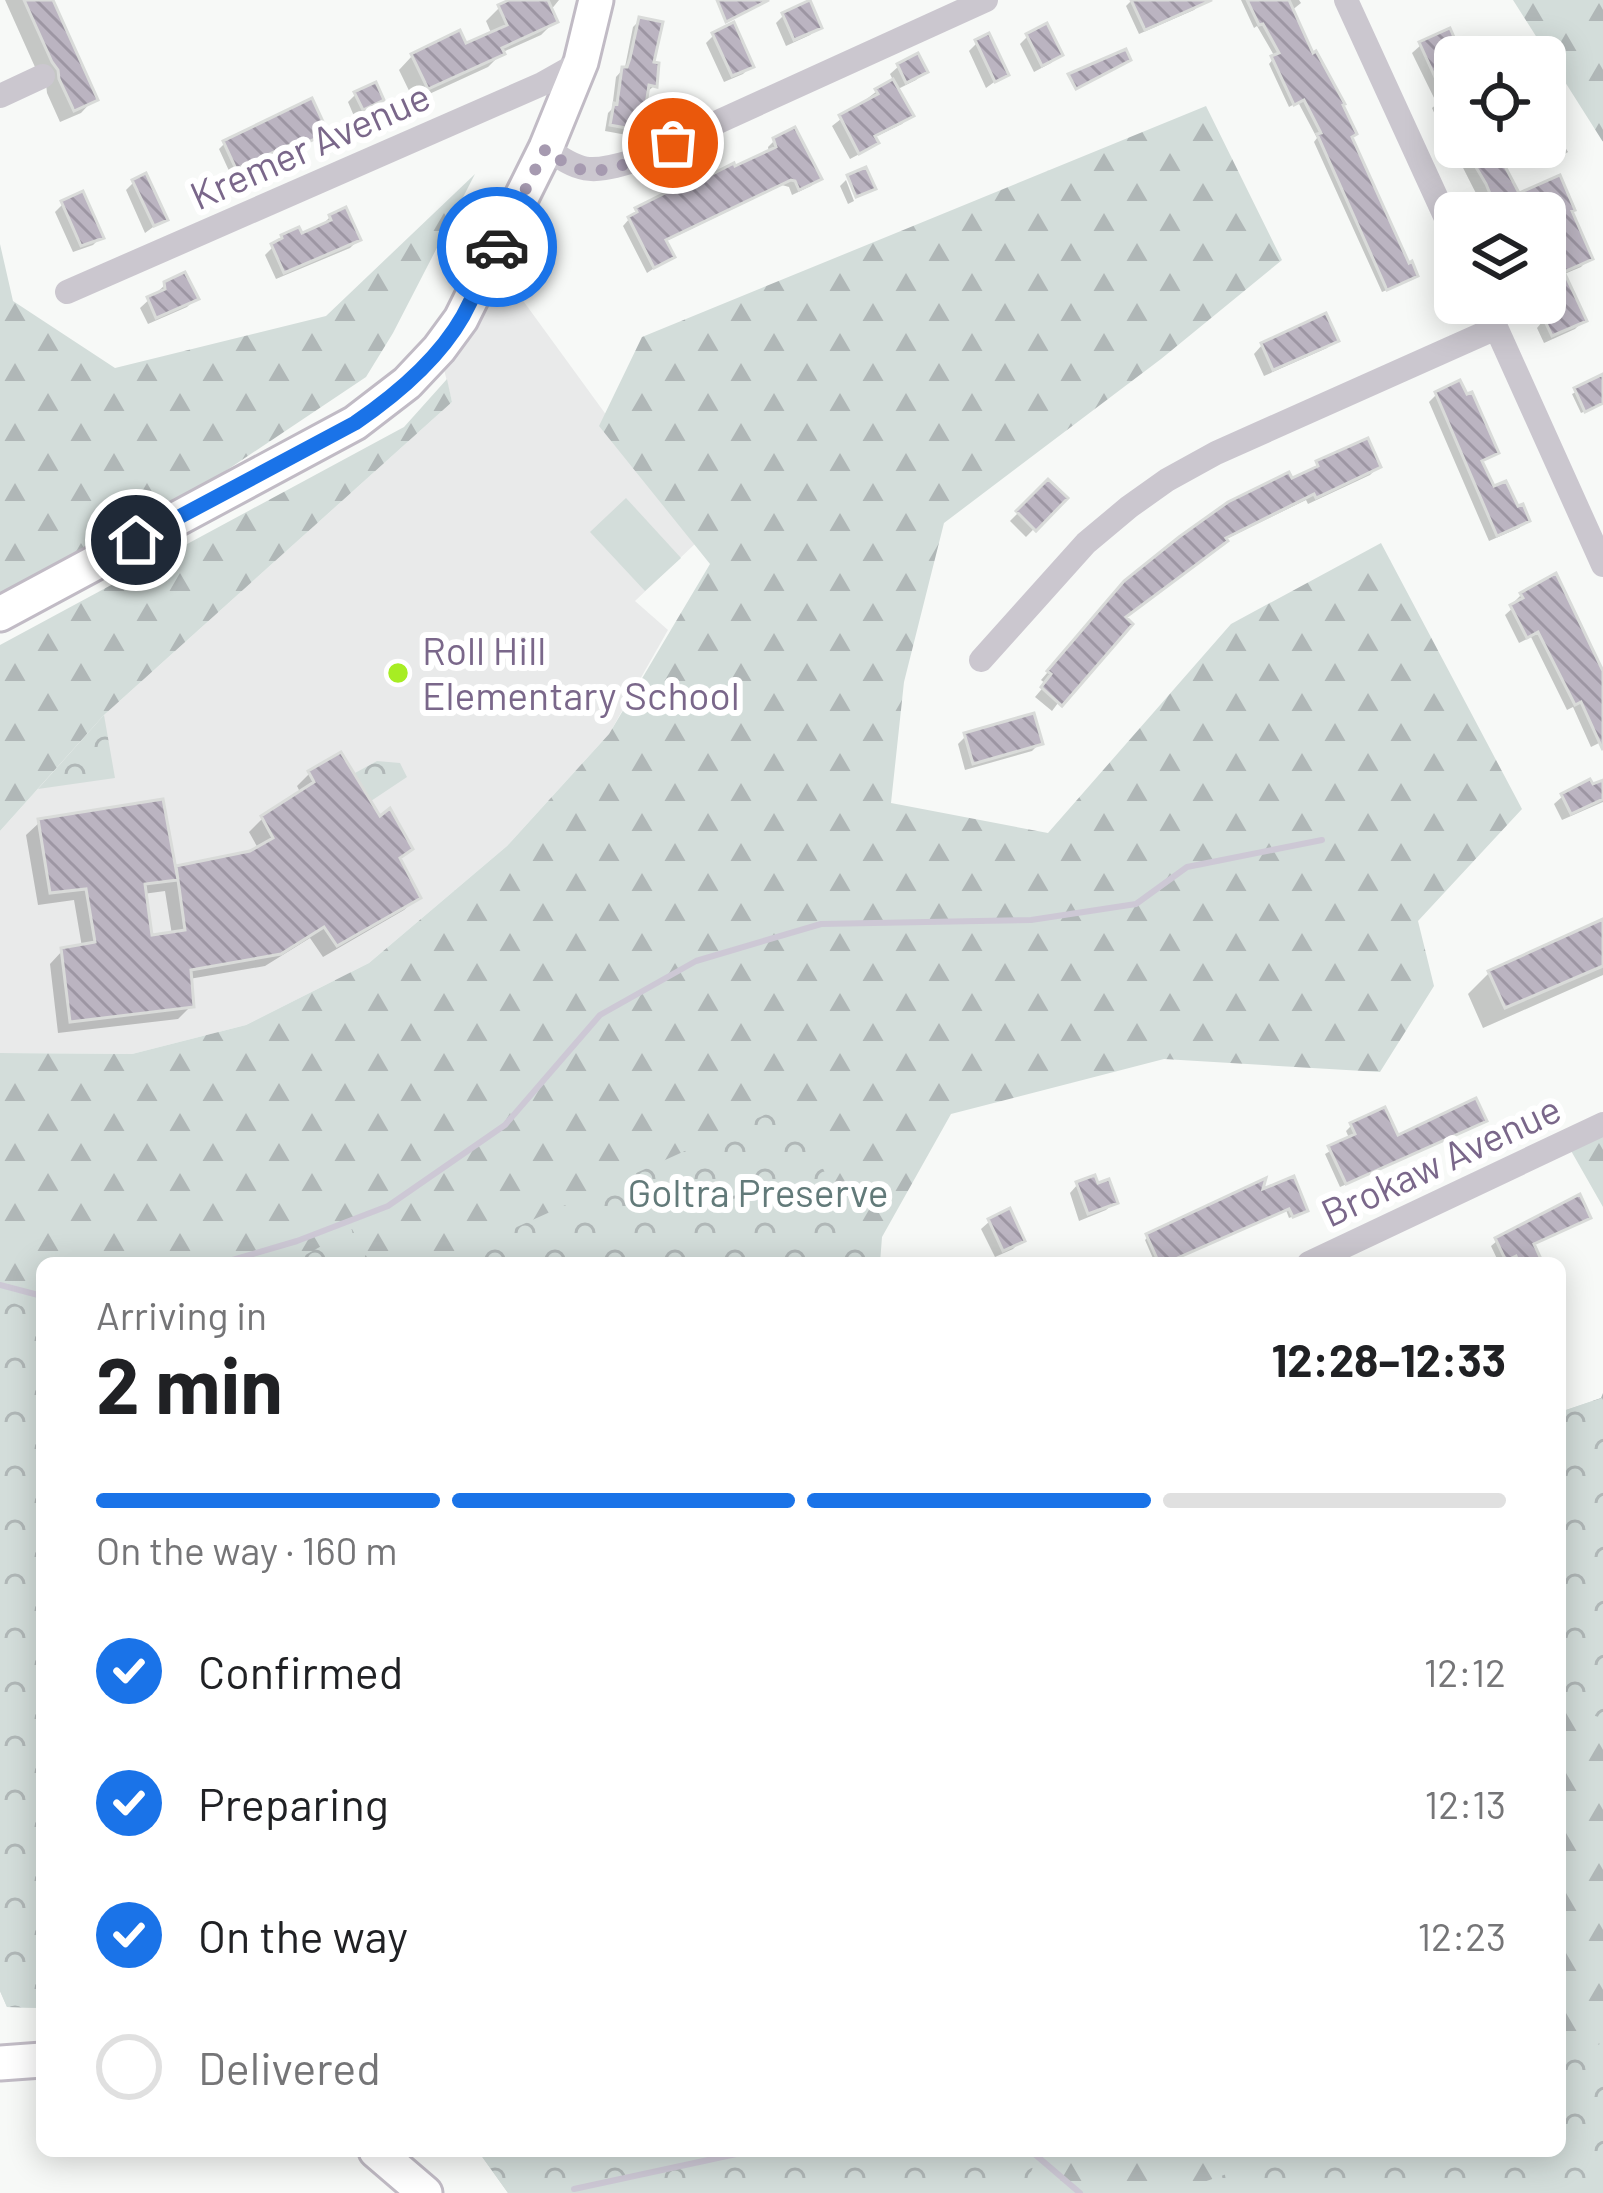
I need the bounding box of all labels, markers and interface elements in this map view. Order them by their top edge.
map controls [1434,36,1566,324]
button: locate [1434,36,1566,168]
street label: Kremer Avenue [182,71,436,218]
pin [622,92,724,194]
icon: bag [640,110,706,176]
courier [437,187,557,307]
button: layers [1434,192,1566,324]
icon: car [464,214,530,280]
pin [85,489,187,591]
icon: home [103,507,169,573]
place label: Roll Hill Elementary School [422,626,740,718]
marker: Roll Hill Elementary School [385,660,411,686]
street label: Brokaw Avenue [1313,1084,1567,1236]
park label: Goltra Preserve [627,1168,889,1215]
text: Arriving in [96,1291,267,1338]
text: 12:28–12:33 [1271,1332,1506,1386]
text: 2 min [96,1336,283,1430]
text: On the way · 160 m [96,1526,398,1573]
icon: check [96,1638,162,1704]
text: Confirmed [198,1644,403,1698]
text: 12:12 [1424,1648,1506,1695]
icon: check [96,1770,162,1836]
text: Preparing [198,1776,389,1830]
text: 12:13 [1424,1780,1506,1827]
icon: check [96,1902,162,1968]
text: On the way [198,1908,408,1962]
text: 12:23 [1417,1912,1506,1959]
text: Delivered [198,2040,381,2094]

